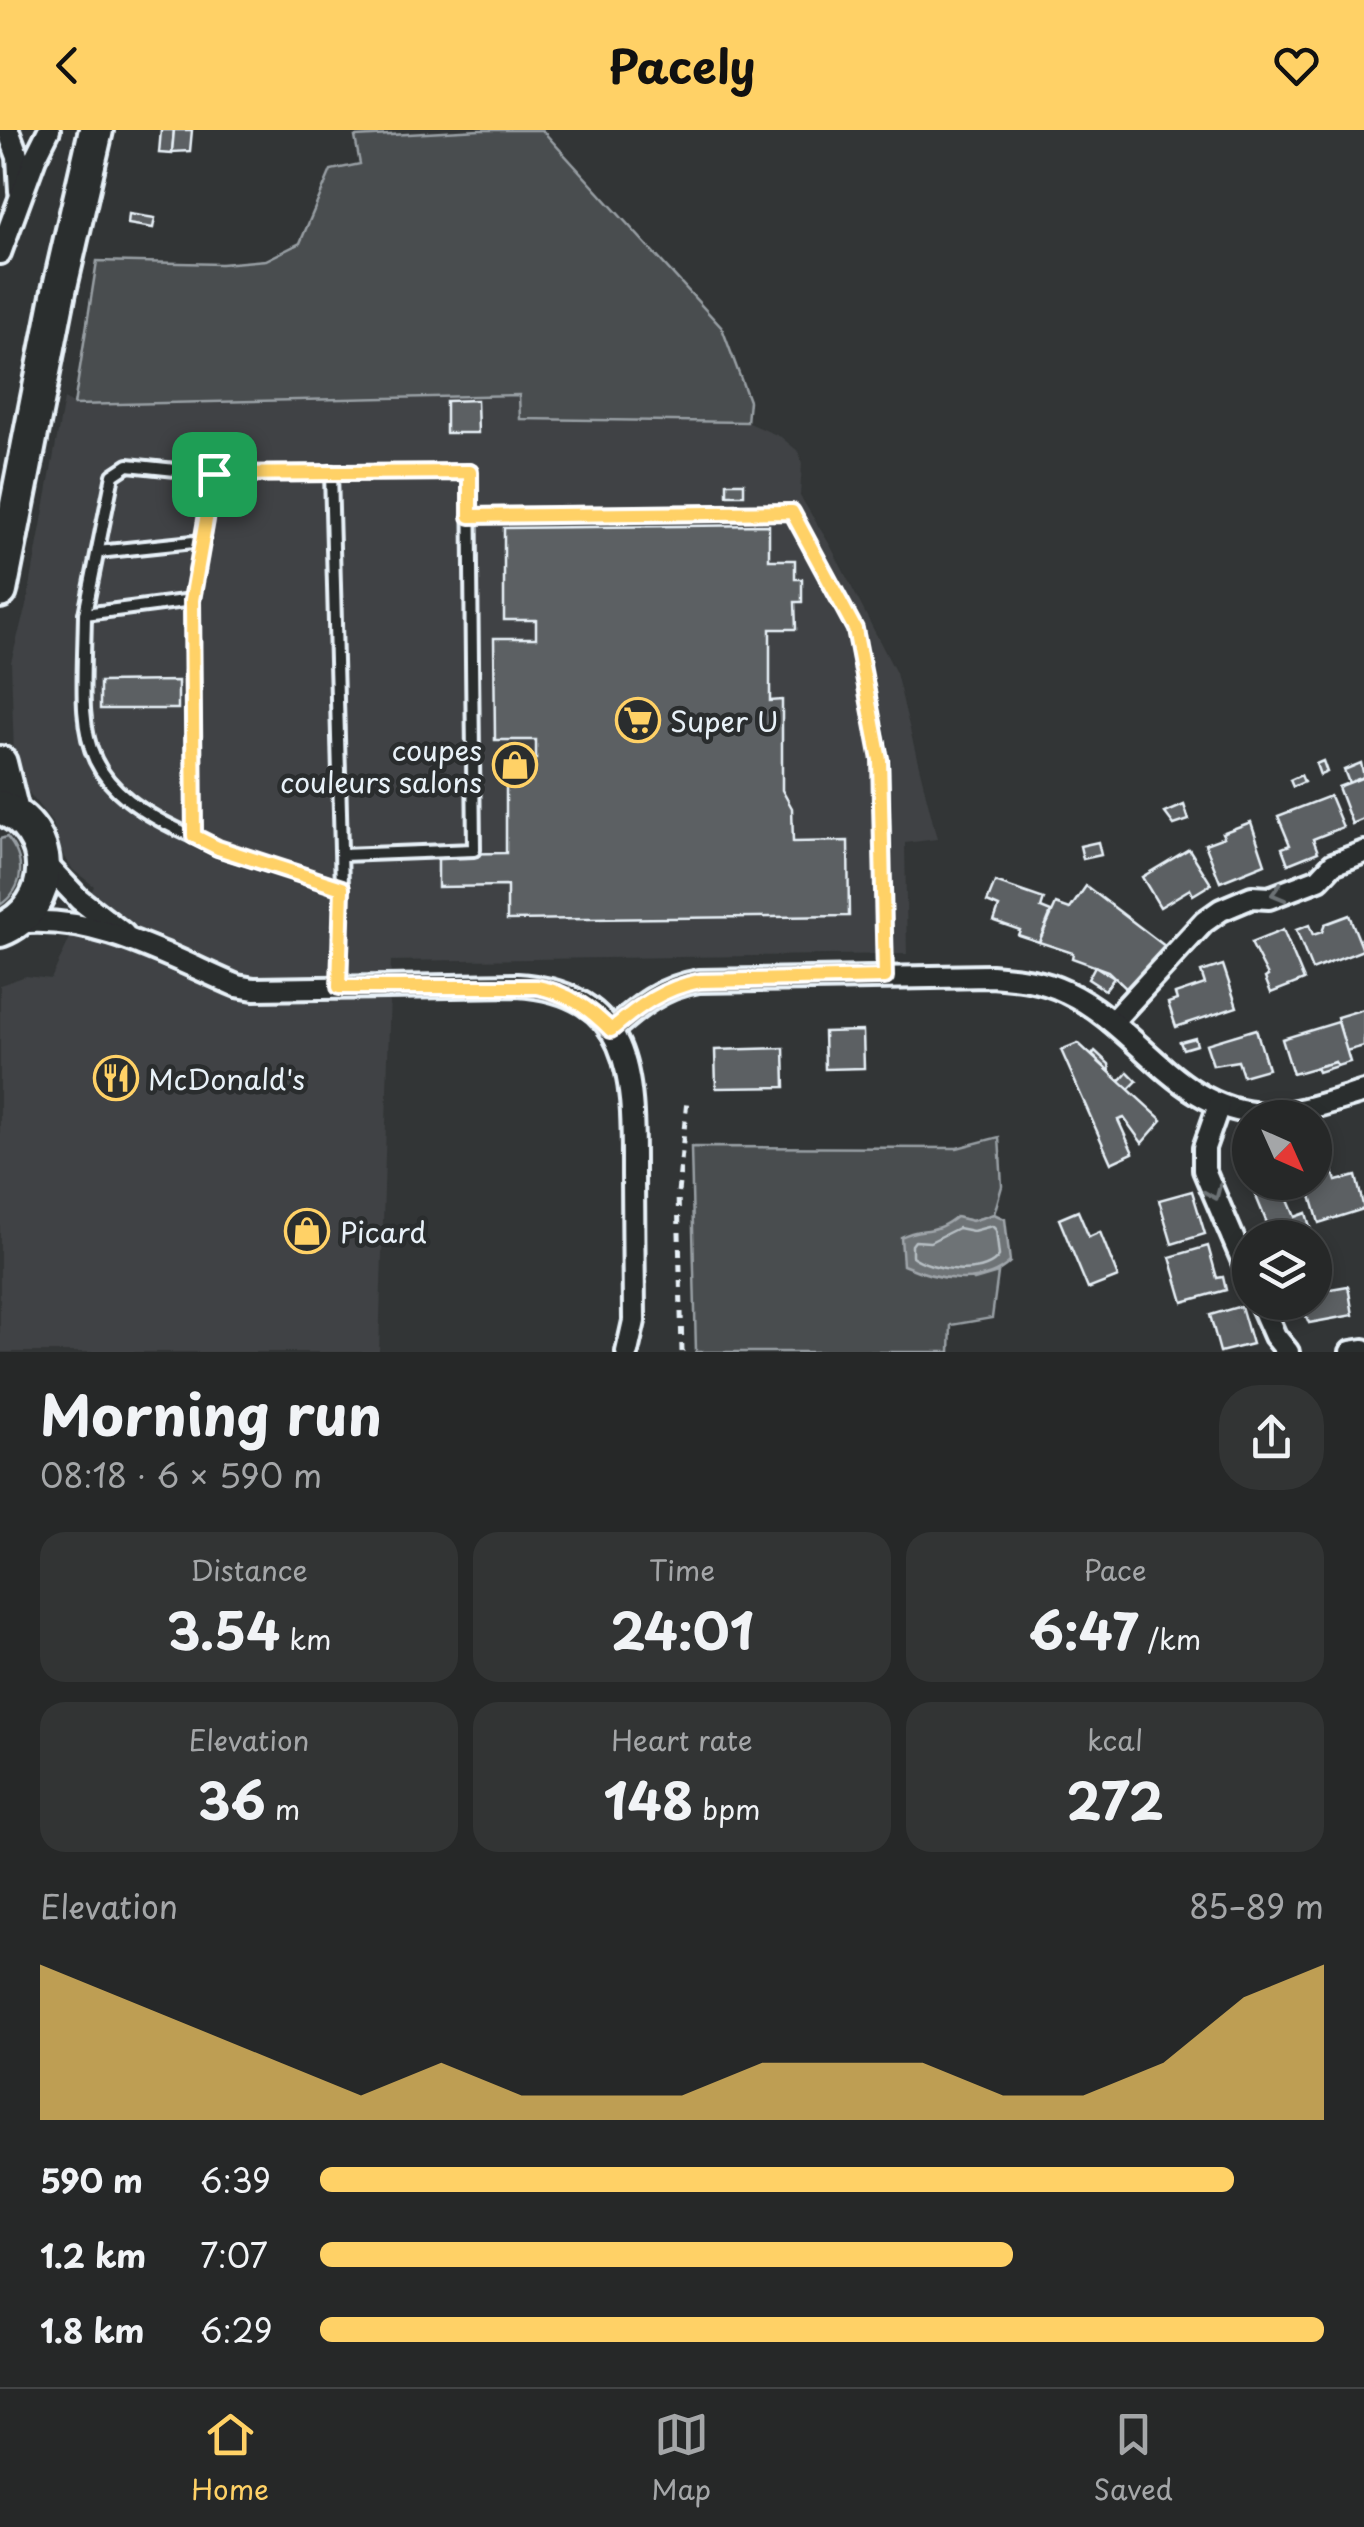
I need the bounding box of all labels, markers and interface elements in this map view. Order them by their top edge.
text: Pacely [609,31,755,99]
icon: back [40,38,95,93]
icon: heart [1269,38,1324,93]
pin [172,432,257,517]
icon: arrive [187,447,242,502]
supermarket icon: Super U [615,697,661,743]
place label: Super U [670,699,778,742]
place label: coupes couleurs salons [280,728,482,803]
shop icon: coupes couleurs salons [492,742,538,788]
one-way arrow [1270,881,1287,902]
restaurant icon: McDonald's [93,1055,139,1101]
place label: McDonald's [148,1057,305,1100]
north arrow [1232,1100,1332,1200]
map controls [1232,1100,1332,1320]
one-way arrow [1202,1183,1222,1201]
shop icon: Picard [284,1208,330,1254]
place label: Picard [340,1210,427,1253]
button: layers [1232,1220,1332,1320]
text: Morning run [40,1372,382,1455]
button: share [1219,1385,1324,1490]
text: 08:18 · 6 × 590 m [40,1451,322,1499]
text: Distance [190,1548,308,1591]
text: Time [649,1548,715,1591]
text: Pace [1083,1548,1147,1591]
text: 3.54 [167,1591,280,1667]
text: 24:01 [610,1591,754,1667]
text: 6:47 [1029,1591,1138,1667]
text: km [280,1617,331,1660]
text: /km [1138,1617,1201,1660]
text: Elevation [189,1718,309,1761]
text: Heart rate [611,1718,753,1761]
text: kcal [1087,1718,1143,1761]
text: 36 [198,1761,266,1837]
text: 148 [603,1761,693,1837]
text: 272 [1066,1761,1164,1837]
text: m [266,1787,300,1830]
text: bpm [693,1787,761,1830]
text: Elevation [40,1882,178,1930]
text: 85–89 m [1189,1882,1324,1930]
text: 590 m [40,2156,143,2204]
text: 6:39 [200,2156,271,2204]
text: 1.2 km [40,2231,146,2279]
text: 7:07 [200,2231,268,2279]
text: 1.8 km [40,2306,144,2354]
text: 6:29 [200,2306,272,2354]
tab: Home [191,2407,269,2510]
tab: Map [651,2407,711,2510]
tab: Saved [1093,2407,1173,2510]

